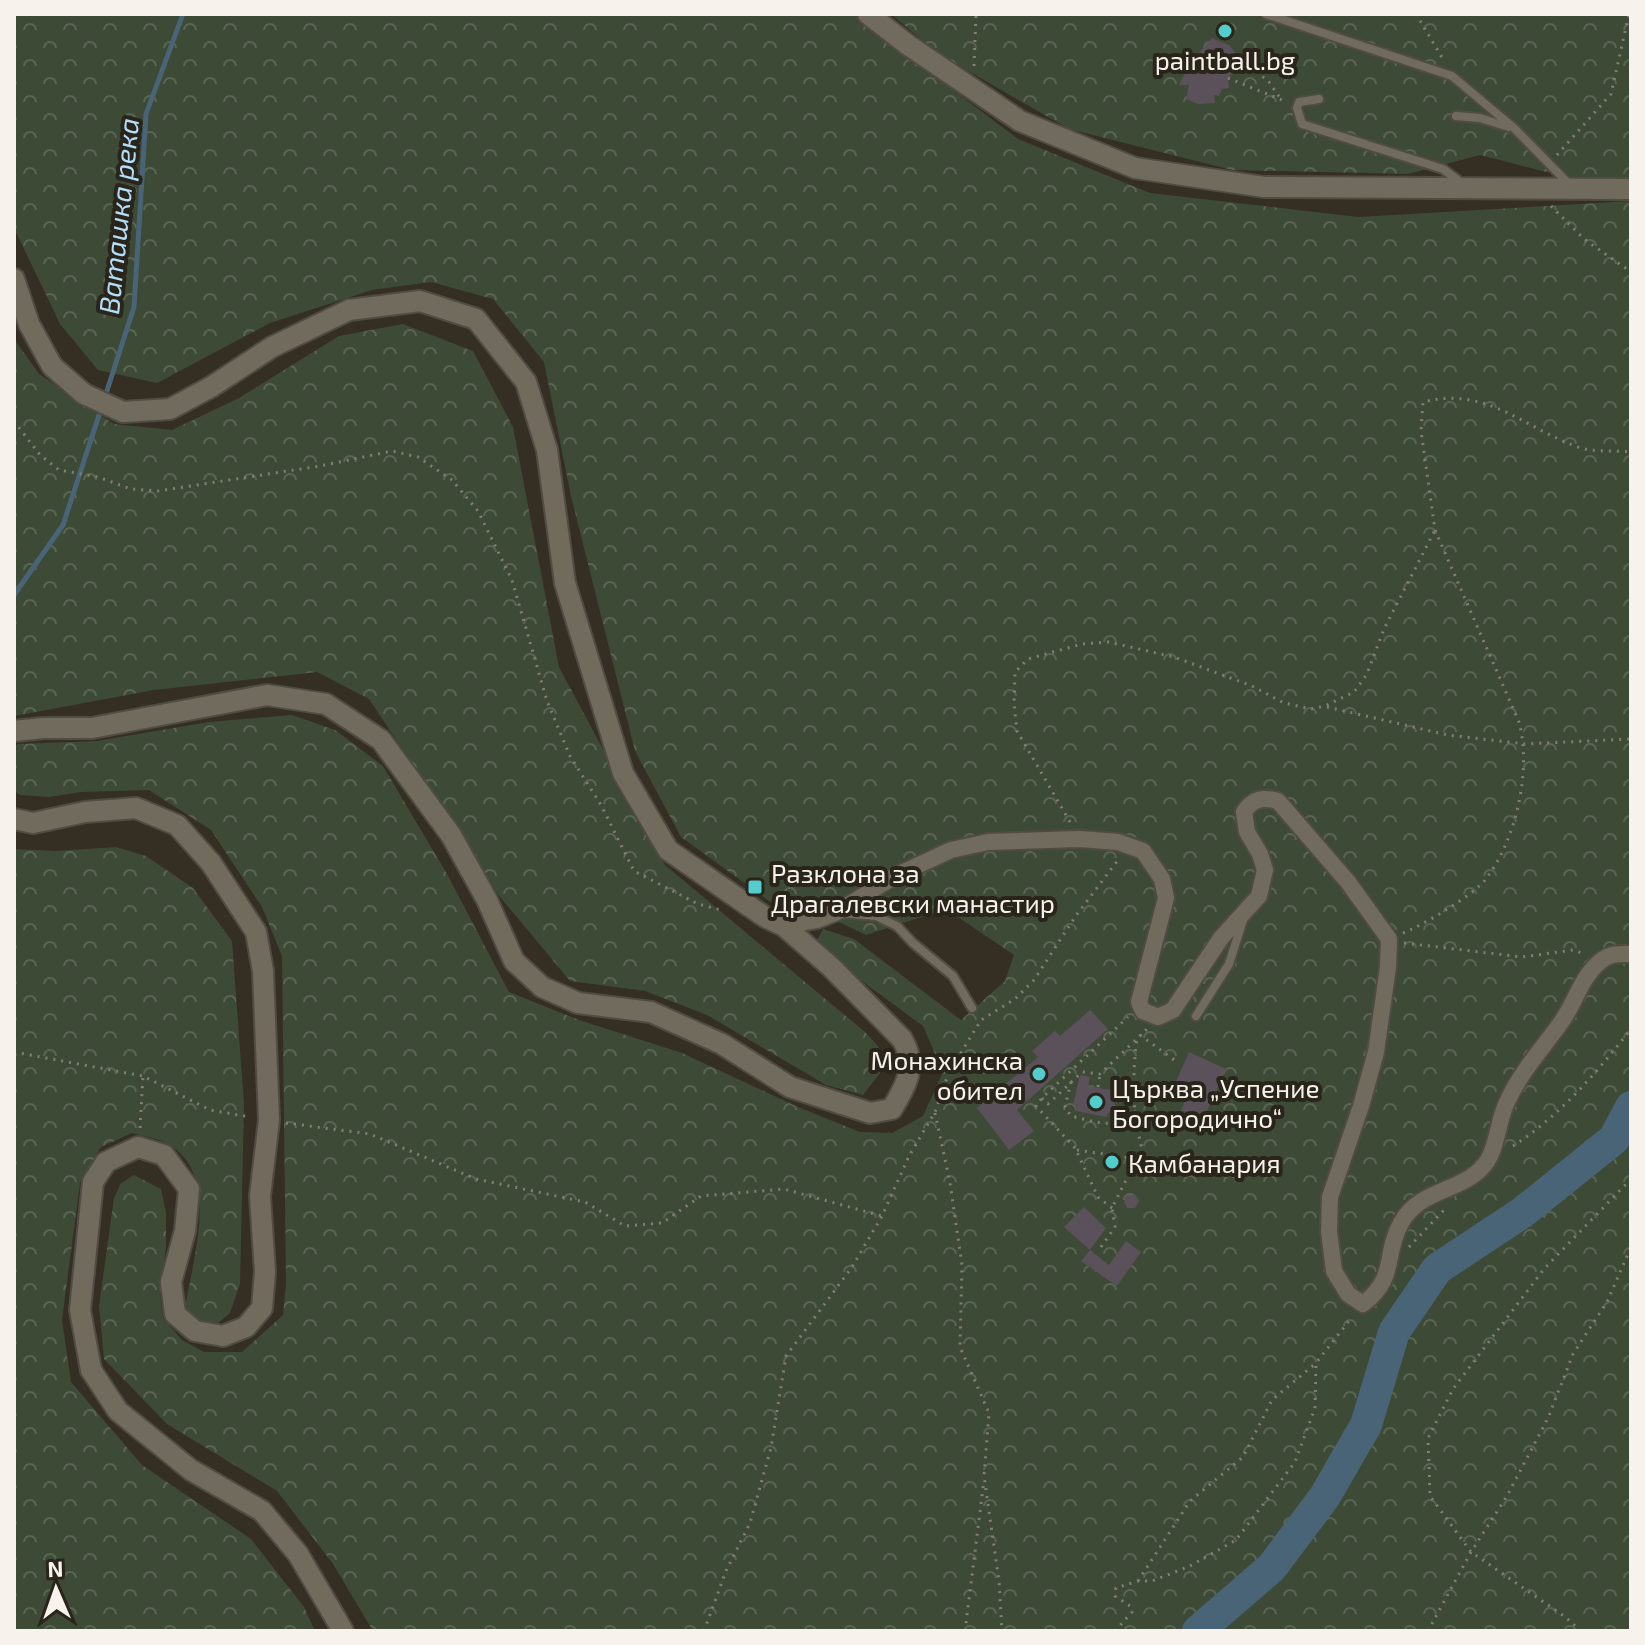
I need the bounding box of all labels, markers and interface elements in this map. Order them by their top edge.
marker: paintball.bg [1216,22,1234,40]
place label: paintball.bg [1155,44,1295,75]
water label: Ваташка река [91,116,145,316]
place label: Разклона за Драгалевски манастир [771,857,1055,918]
marker: Разклона за Драгалевски манастир [746,878,764,896]
place label: Монахинска обител [871,1044,1023,1105]
marker: Монахинска обител [1030,1065,1048,1083]
place label: Църква „Успение Богородично“ [1112,1072,1320,1133]
marker: Църква „Успение Богородично“ [1087,1093,1105,1111]
place label: Камбанария [1128,1147,1281,1178]
marker: Камбанария [1103,1153,1121,1171]
north arrow [16,1549,96,1629]
text: N [47,1555,64,1581]

